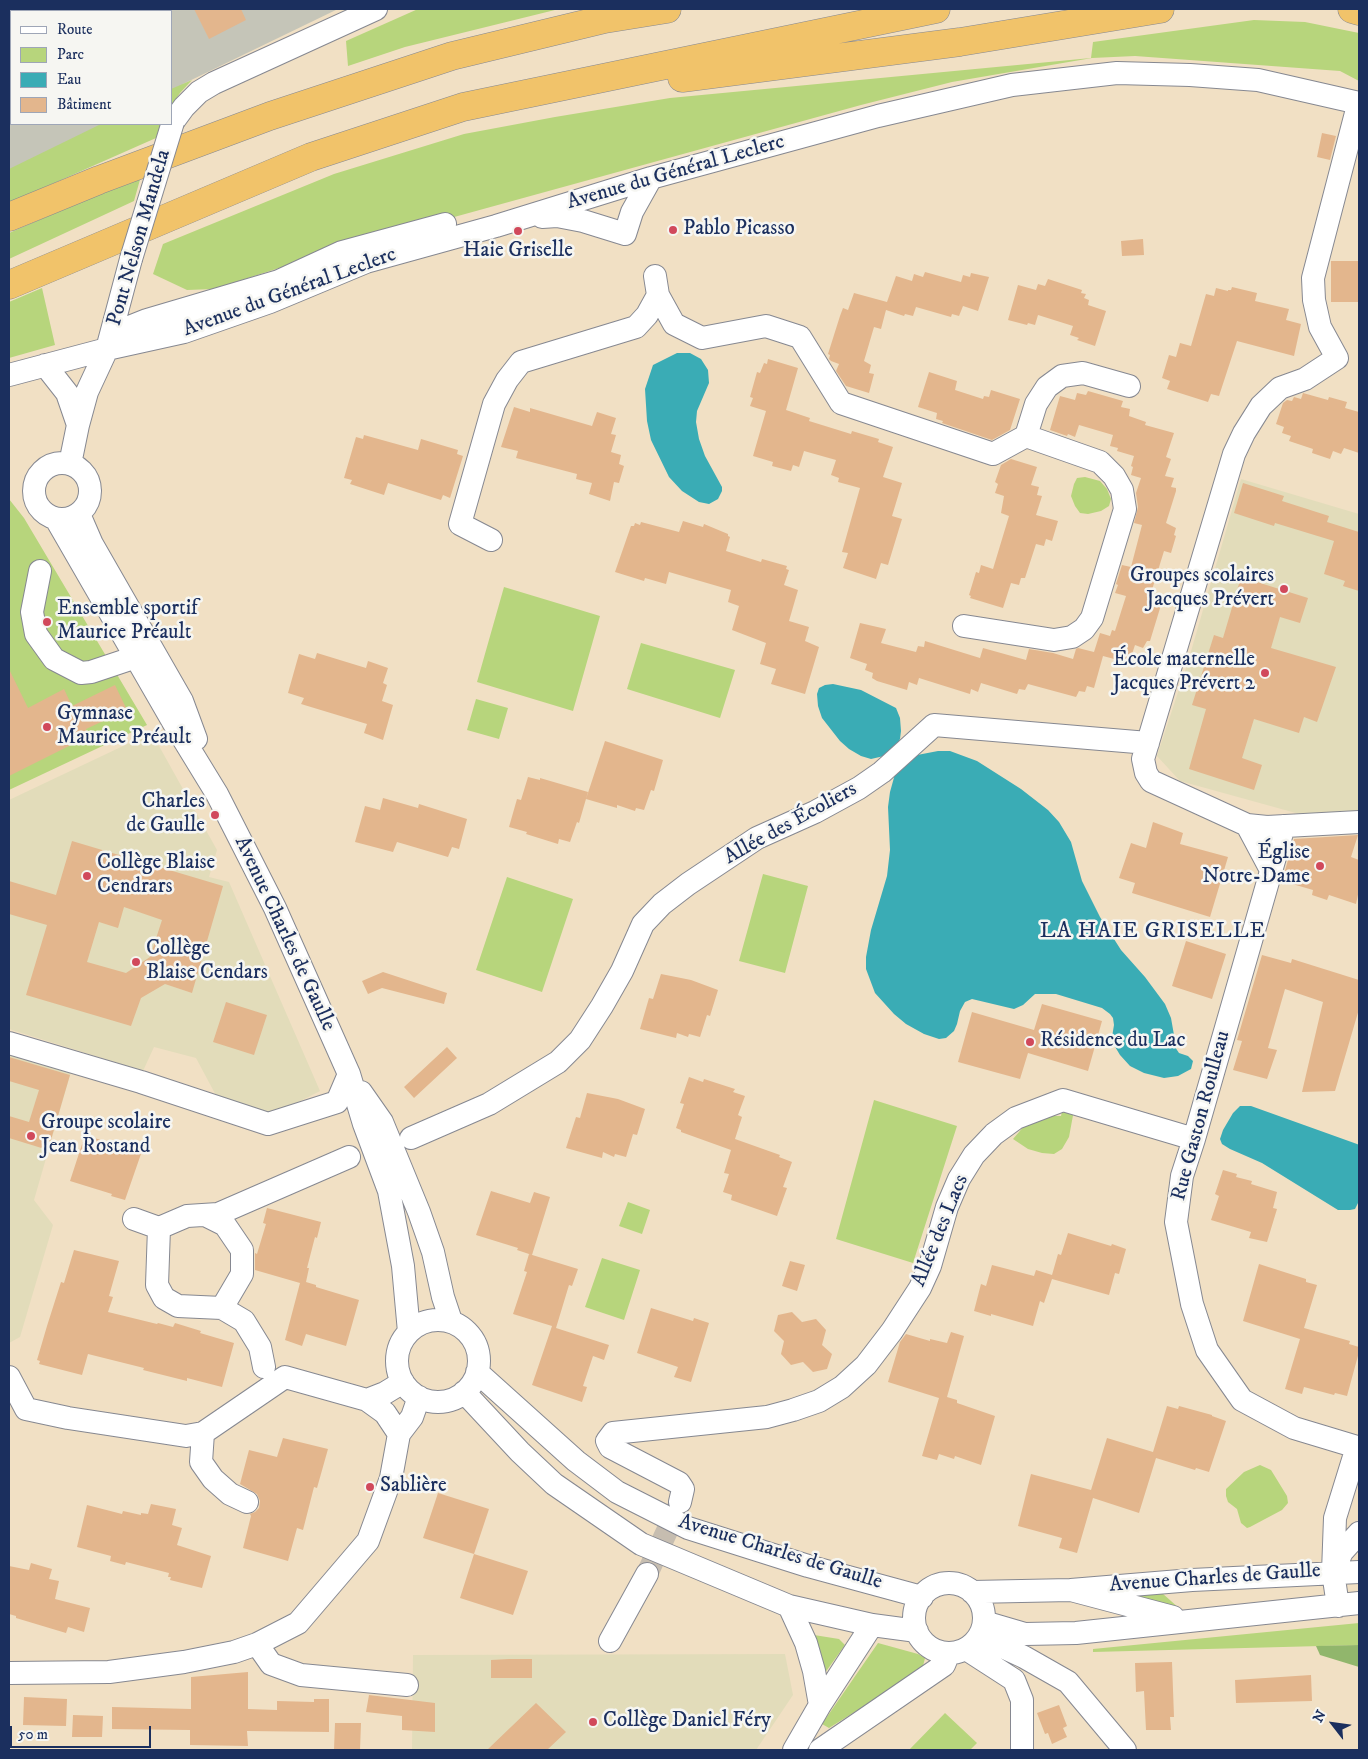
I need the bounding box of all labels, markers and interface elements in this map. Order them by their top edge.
legend [10,10,172,125]
text: Route [57,20,92,39]
text: Parc [57,45,84,64]
text: Eau [57,70,81,89]
text: Bâtiment [57,95,112,114]
street label: Avenue du Général Leclerc [564,130,788,216]
street label: Pont Nelson Mandela [103,147,177,329]
place label: Pablo Picasso [683,217,795,243]
marker: Pablo Picasso [667,224,679,236]
marker: Haie Griselle [512,225,524,237]
place label: Haie Griselle [463,239,573,265]
street label: Avenue du Général Leclerc [180,243,400,343]
place label: Groupes scolaires Jacques Prévert [1130,564,1274,614]
marker: Groupes scolaires Jacques Prévert [1278,583,1290,595]
place label: Ensemble sportif Maurice Préault [57,597,198,647]
marker: Ensemble sportif Maurice Préault [41,616,53,628]
place label: École maternelle Jacques Prévert 2 [1112,648,1255,698]
marker: École maternelle Jacques Prévert 2 [1259,667,1271,679]
place label: Gymnase Maurice Préault [57,702,191,752]
marker: Gymnase Maurice Préault [41,721,53,733]
street label: Allée des Écoliers [720,777,862,871]
place label: Charles de Gaulle [126,790,205,840]
marker: Charles de Gaulle [209,809,221,821]
street label: Avenue Charles de Gaulle [228,833,340,1035]
place label: Église Notre-Dame [1202,841,1310,891]
place label: Collège Blaise Cendrars [97,851,215,901]
marker: Église Notre-Dame [1314,860,1326,872]
marker: Collège Blaise Cendrars [81,870,93,882]
district label: LA HAIE GRISELLE [1038,919,1268,945]
place label: Collège Blaise Cendars [146,937,268,987]
marker: Collège Blaise Cendars [130,956,142,968]
street label: Rue Gaston Roulleau [1167,1028,1237,1204]
place label: Résidence du Lac [1040,1029,1186,1055]
marker: Résidence du Lac [1024,1036,1036,1048]
place label: Groupe scolaire Jean Rostand [41,1111,171,1161]
marker: Groupe scolaire Jean Rostand [25,1130,37,1142]
street label: Allée des Lacs [907,1171,975,1291]
place label: Sablière [380,1474,447,1500]
marker: Sablière [364,1481,376,1493]
street label: Avenue Charles de Gaulle [675,1510,885,1596]
street label: Avenue Charles de Gaulle [1109,1559,1321,1599]
north arrow [1308,1699,1358,1749]
text: N [1309,1707,1331,1726]
place label: Collège Daniel Féry [603,1709,771,1735]
scale bar [12,1716,154,1748]
marker: Collège Daniel Féry [587,1716,599,1728]
text: 50 m [18,1725,48,1744]

